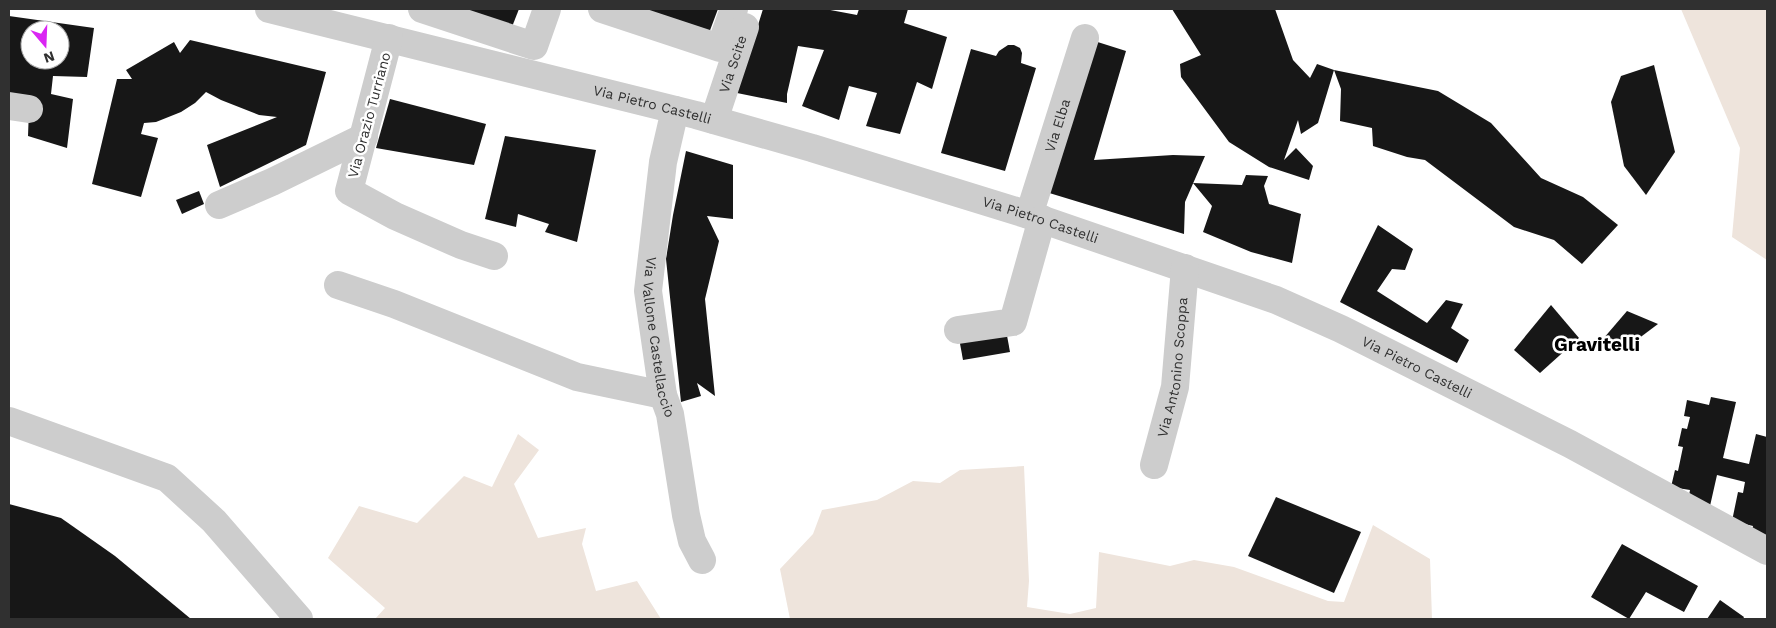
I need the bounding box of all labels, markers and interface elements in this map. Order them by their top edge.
north arrow [20,20,70,70]
street label: Via Scite [716,33,750,95]
text: N [42,48,57,67]
street label: Via Orazio Turriano [345,50,393,180]
street label: Via Pietro Castelli [592,82,713,127]
street label: Via Elba [1041,97,1073,154]
street label: Via Pietro Castelli [981,193,1101,246]
street label: Via Vallone Castellaccio [640,256,678,419]
street label: Via Antonino Scoppa [1154,296,1191,439]
street label: Via Pietro Castelli [1359,333,1475,401]
district label: Gravitelli [1554,333,1640,356]

